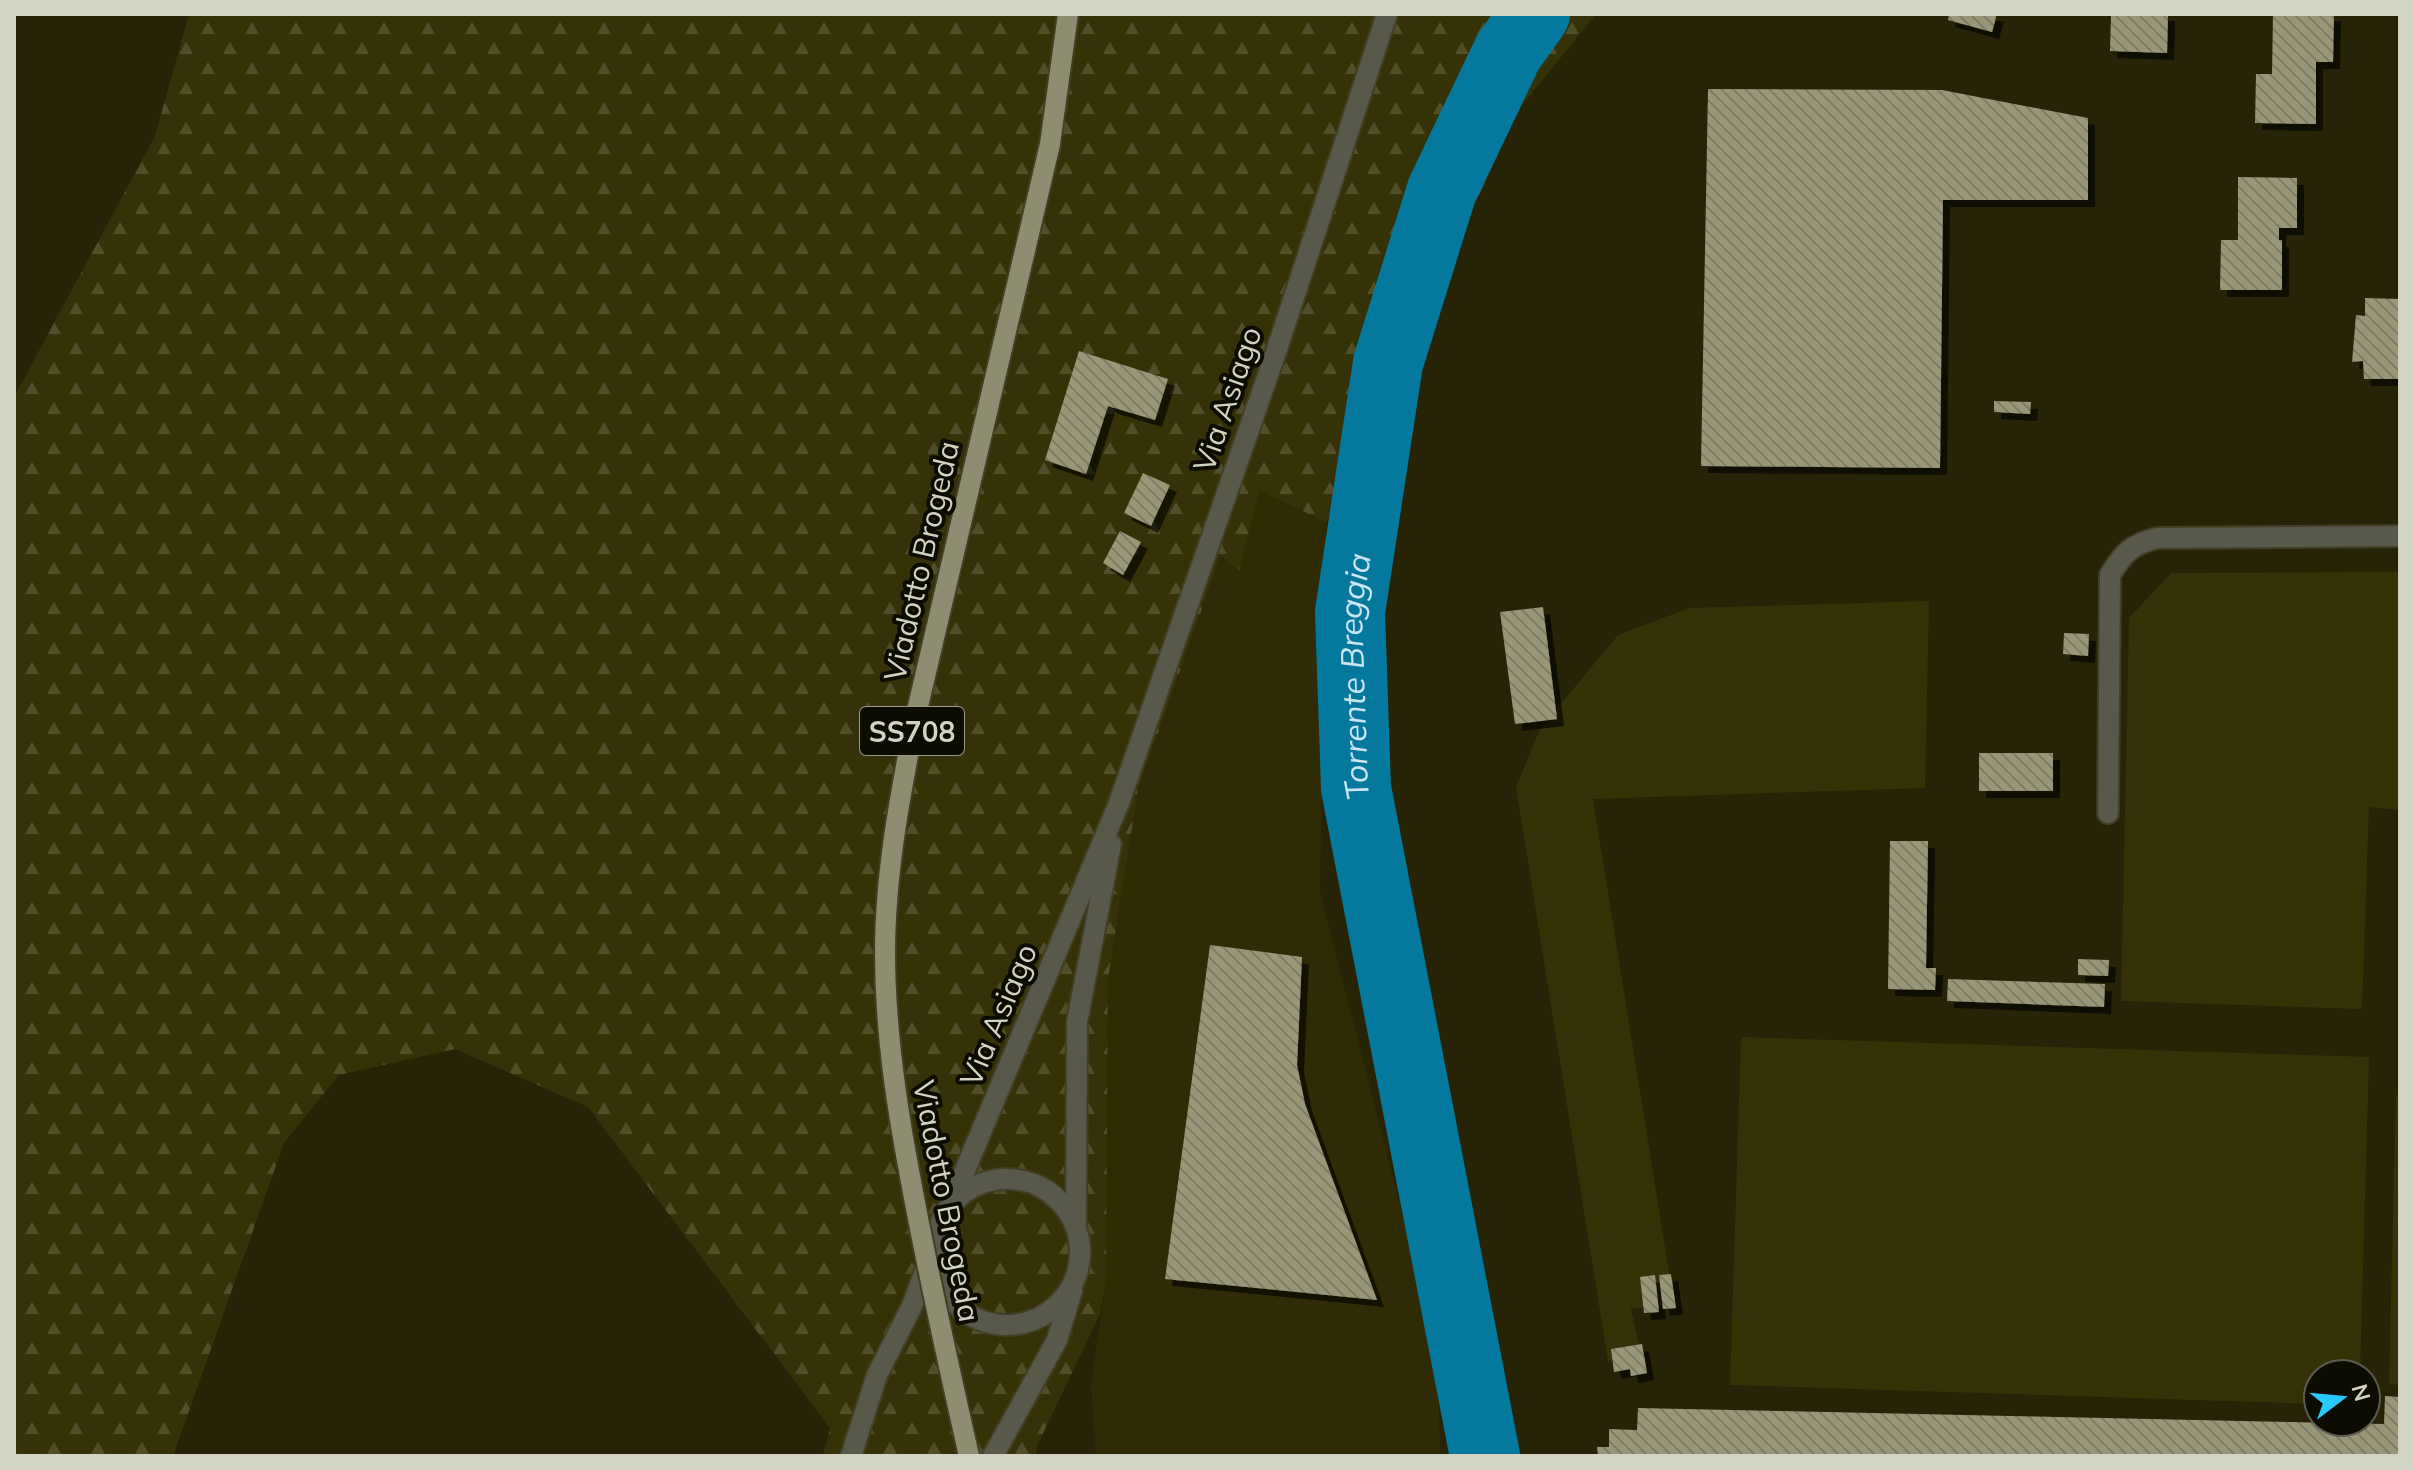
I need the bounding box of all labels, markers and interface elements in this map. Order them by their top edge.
street label: Via Asiago [1184,321,1270,477]
street label: Viadotto Brogeda [875,437,967,685]
water label: Torrente Breggia [1329,550,1379,804]
road number: SS708 [860,707,964,755]
street label: Via Asiago [951,938,1045,1092]
street label: Viadotto Brogeda [905,1077,989,1325]
north arrow [2302,1358,2382,1438]
text: N [2345,1381,2377,1404]

